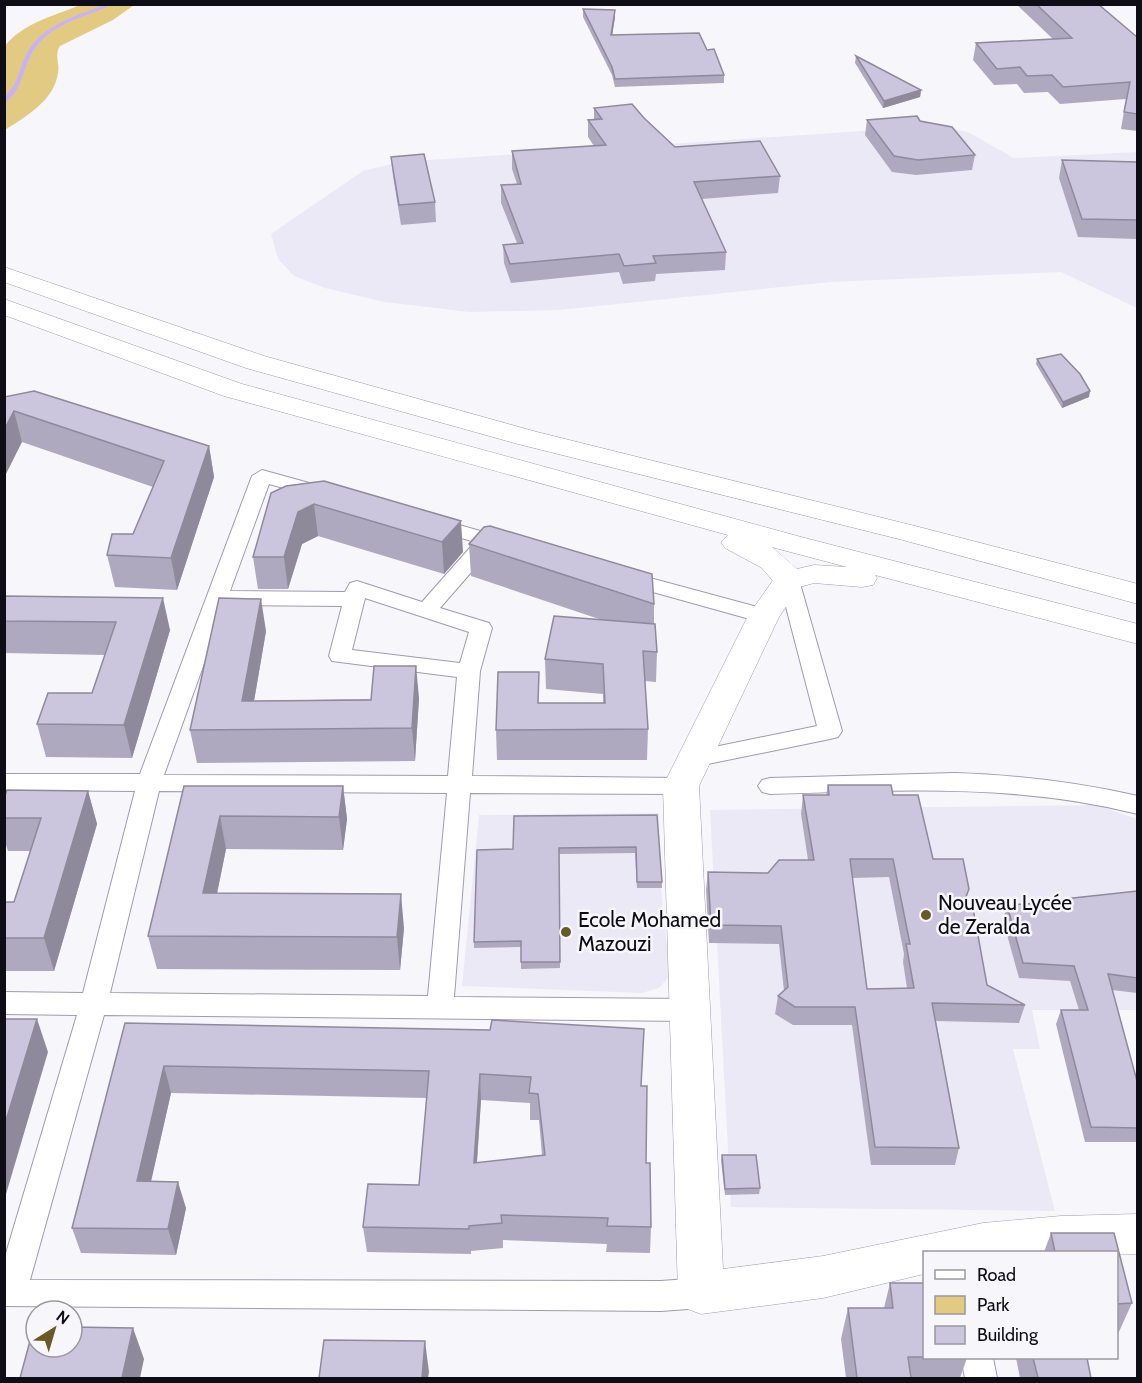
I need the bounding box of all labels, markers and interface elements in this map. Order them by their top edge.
place label: Nouveau Lycée de Zeralda [938,890,1072,939]
place label: Ecole Mohamed Mazouzi [578,907,721,956]
marker: Nouveau Lycée de Zeralda [919,908,933,922]
marker: Ecole Mohamed Mazouzi [559,925,573,939]
legend [923,1251,1118,1359]
text: Road [977,1264,1016,1286]
text: Park [977,1294,1010,1316]
north arrow [24,1299,84,1359]
text: N [52,1306,73,1328]
text: Building [977,1324,1039,1346]

